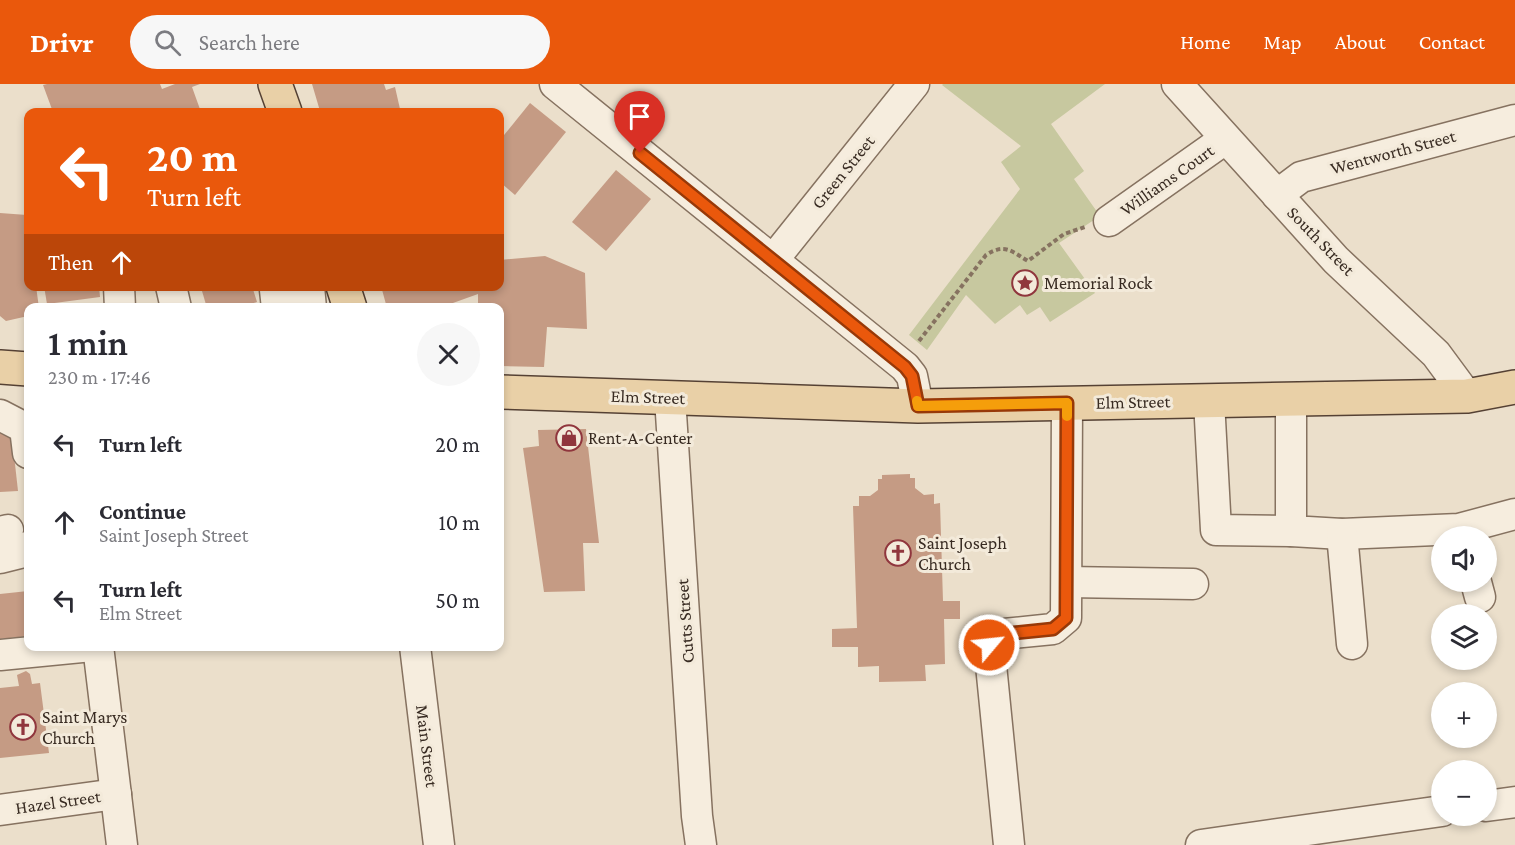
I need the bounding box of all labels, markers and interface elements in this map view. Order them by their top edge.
search box [130,15,550,69]
icon: search [151,26,184,59]
text: Drivr [30,27,94,58]
text: Search here [199,30,300,55]
text: Home [1180,30,1230,54]
text: Map [1263,30,1302,54]
text: About [1335,30,1386,54]
text: Contact [1419,30,1485,54]
pin [614,91,665,153]
icon: arrive [623,100,656,133]
street label: Wentworth Street [1328,125,1459,178]
street label: Green Street [807,131,879,213]
icon: left [48,132,126,210]
text: 20 m [147,133,238,180]
street label: Williams Court [1116,140,1219,220]
text: Turn left [147,182,241,212]
street label: South Street [1283,202,1360,280]
icon: ahead [105,246,138,279]
text: Then [48,250,93,275]
place icon: Memorial Rock [1010,268,1040,298]
place label: Memorial Rock [1044,273,1153,293]
text: 1 min [48,323,128,363]
button: close [417,323,480,386]
text: 230 m · 17:46 [48,366,151,388]
street label: Elm Street [610,386,687,408]
street label: Elm Street [1096,391,1171,413]
shop icon: Rent-A-Center [554,423,584,453]
icon: left [48,428,81,461]
place label: Rent-A-Center [588,428,693,448]
text: Turn left [99,432,182,457]
text: 20 m [435,432,480,457]
text: Continue [99,499,186,524]
icon: ahead [48,506,81,539]
text: 10 m [438,510,480,535]
text: Saint Joseph Street [99,524,248,546]
map controls [1431,526,1497,826]
button: sound [1431,526,1497,592]
place label: Saint Joseph Church [918,533,1007,574]
church icon: Saint Joseph Church [883,538,913,568]
text: Turn left [99,577,182,602]
street label: Cutts Street [672,577,698,664]
icon: left [48,584,81,617]
text: 50 m [435,588,480,613]
text: Elm Street [99,602,182,624]
button: layers [1431,604,1497,670]
position arrow [957,613,1021,677]
button: + [1431,682,1497,748]
street label: Main Street [412,703,442,790]
place label: Saint Marys Church [42,707,127,748]
church icon: Saint Marys Church [8,712,38,742]
button: − [1431,760,1497,826]
street label: Hazel Street [14,786,103,818]

